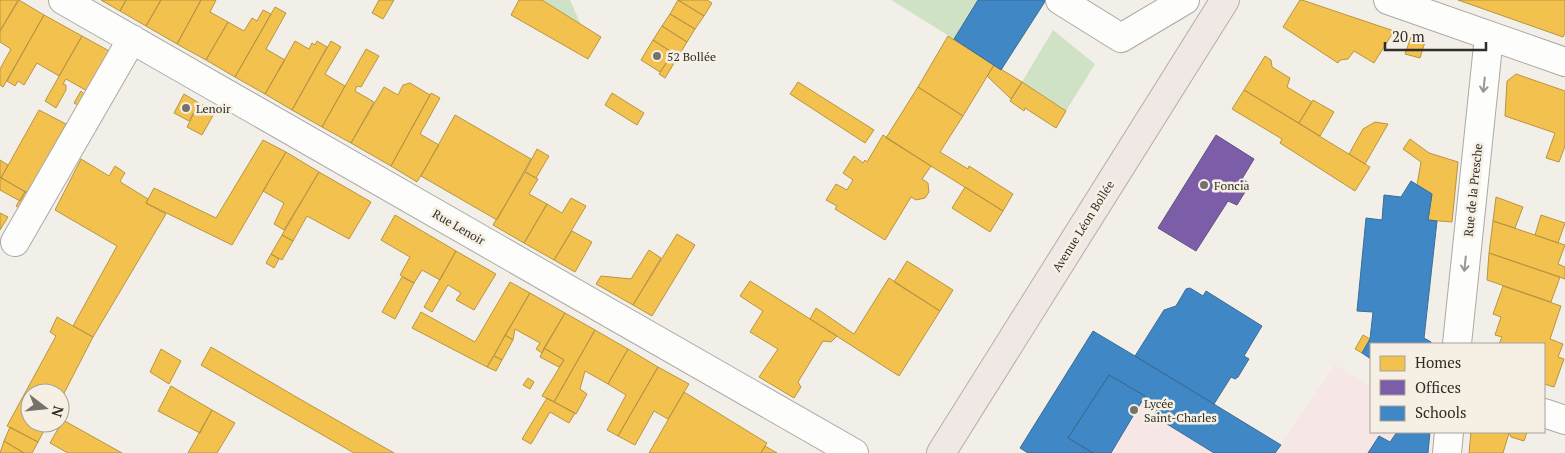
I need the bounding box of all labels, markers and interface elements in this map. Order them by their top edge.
scale bar [1385,20,1486,52]
text: 20 m [1392,26,1425,46]
place label: 52 Bollée [667,49,716,64]
marker: 52 Bollée [651,50,663,62]
one-way arrow [1479,76,1489,92]
place label: Lenoir [196,101,231,116]
marker: Lenoir [180,102,192,114]
street label: Rue de la Presche [1461,143,1485,237]
street label: Avenue Léon Bollée [1049,178,1117,274]
place label: Foncia [1214,178,1250,193]
marker: Foncia [1198,179,1210,191]
street label: Rue Lenoir [430,206,488,248]
one-way arrow [1461,255,1470,271]
legend [1370,343,1545,433]
text: Homes [1415,352,1461,372]
text: Offices [1415,377,1461,397]
north arrow [20,383,70,433]
place label: Lycée Saint-Charles [1144,396,1217,425]
text: Schools [1415,402,1466,422]
text: N [47,404,69,420]
marker: Lycée Saint-Charles [1128,404,1140,416]

